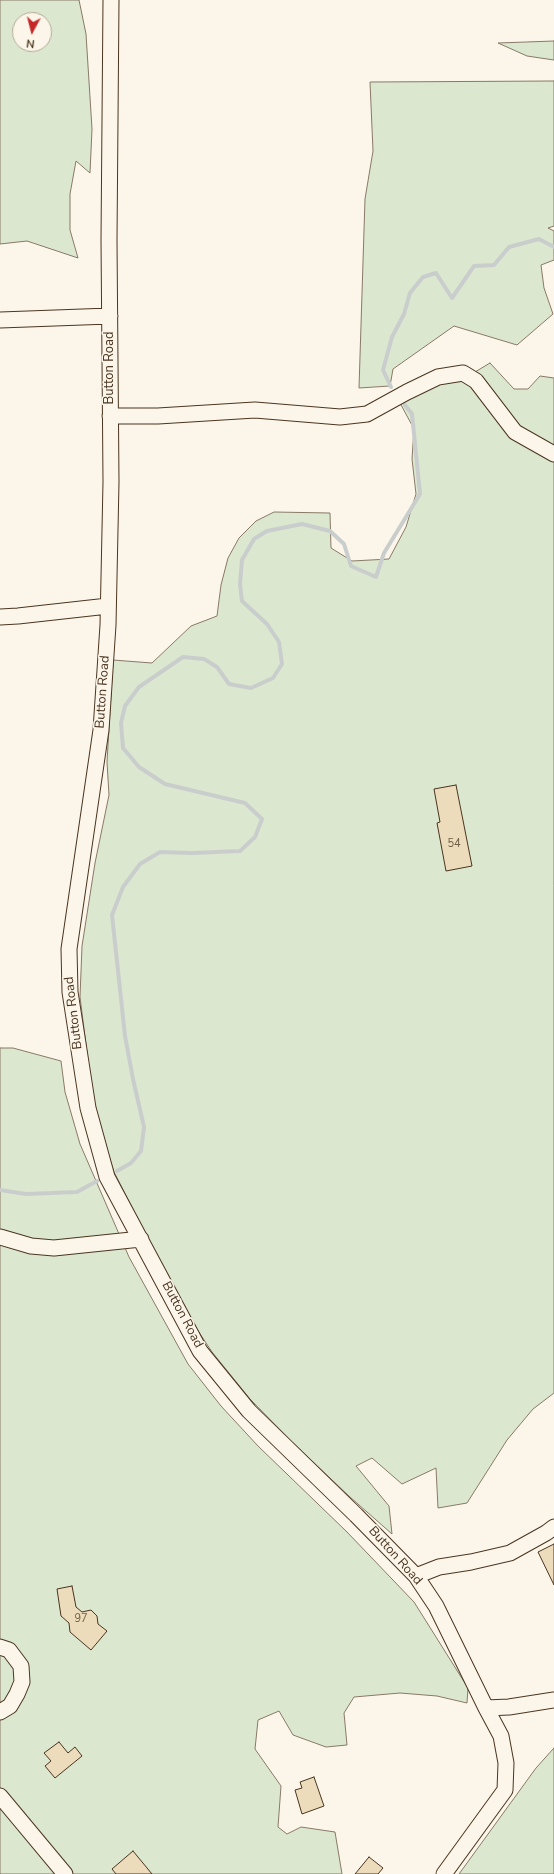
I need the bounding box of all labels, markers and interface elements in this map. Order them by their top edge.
north arrow [12,12,52,52]
text: N [26,35,36,51]
street label: Button Road [102,331,118,405]
street label: Button Road [93,655,113,729]
house number: 54 [447,837,461,851]
street label: Button Road [62,976,86,1050]
street label: Button Road [158,1279,206,1351]
street label: Button Road [365,1524,425,1588]
house number: 97 [74,1612,88,1626]

